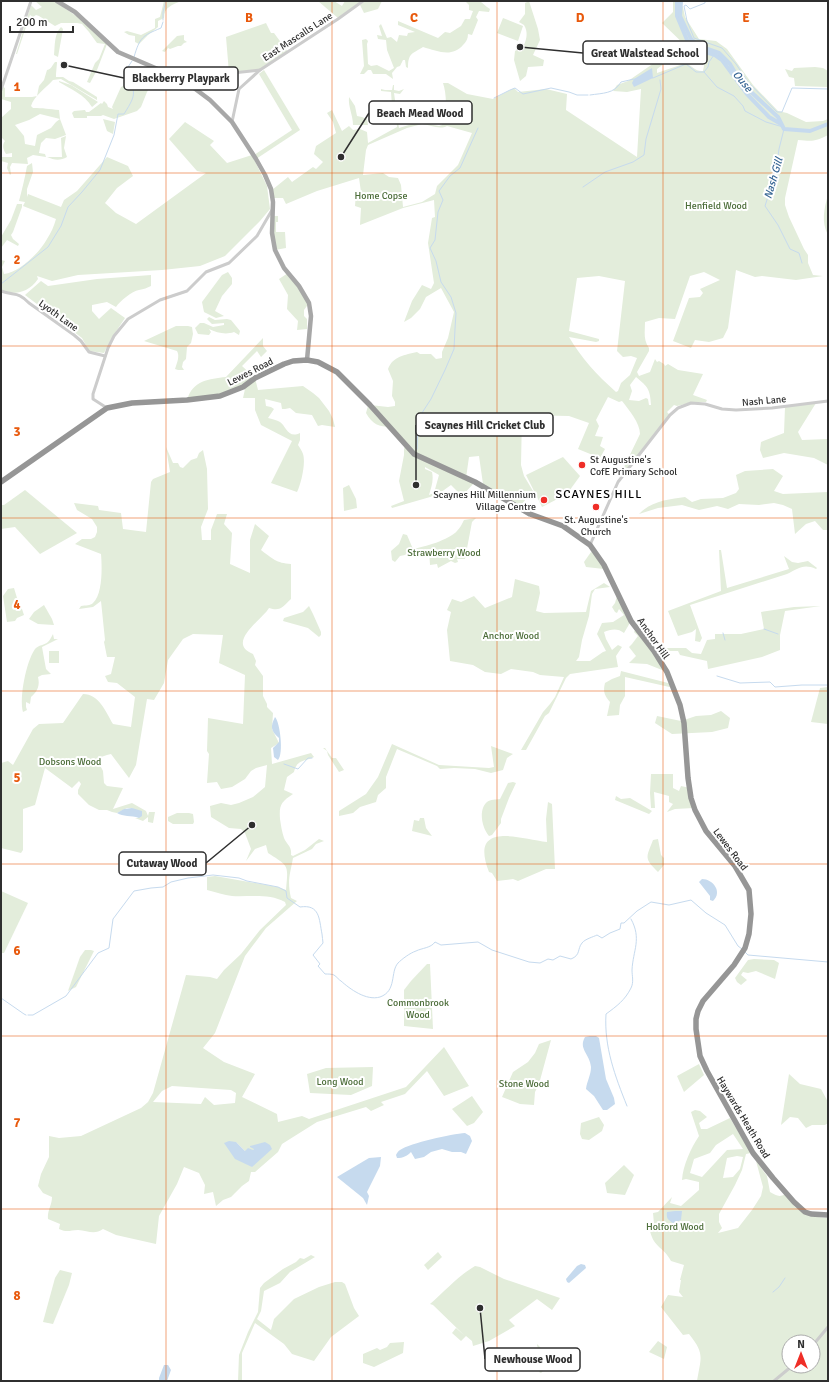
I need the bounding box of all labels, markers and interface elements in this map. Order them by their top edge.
scale bar [10,8,73,34]
text: B [245,10,253,26]
street label: East Mascalls Lane [260,10,335,64]
text: C [410,10,418,26]
text: D [576,10,585,26]
text: E [742,10,750,26]
text: 200 m [16,15,48,30]
callout: Great Walstead School [583,41,707,64]
text: Great Walstead School [591,47,700,60]
callout: Blackberry Playpark [124,67,238,90]
water label: Ouse [730,68,755,95]
text: Blackberry Playpark [132,72,230,85]
text: 1 [13,79,21,95]
callout: Beach Mead Wood [369,101,472,124]
text: Beach Mead Wood [377,107,464,120]
water label: Nash Gill [761,155,786,200]
park label: Home Copse [355,190,407,202]
park label: Henfield Wood [685,200,747,212]
text: 2 [13,252,21,268]
street label: Lyoth Lane [36,297,81,334]
street label: Lewes Road [225,355,275,389]
street label: Nash Lane [741,393,787,409]
callout: Scaynes Hill Cricket Club [416,413,553,436]
text: Scaynes Hill Cricket Club [425,419,545,432]
text: 3 [13,424,21,440]
place label: St Augustine's CofE Primary School [590,454,677,478]
marker: St Augustine's CofE Primary School [577,460,587,470]
district label: SCAYNES HILL [556,487,642,502]
place label: Scaynes Hill Millennium Village Centre [433,489,536,513]
marker: Scaynes Hill Millennium Village Centre [539,495,549,505]
marker: St. Augustine's Church [591,502,601,512]
place label: St. Augustine's Church [564,514,628,538]
park label: Strawberry Wood [407,547,481,559]
text: 4 [13,597,21,613]
street label: Anchor Hill [634,615,672,662]
park label: Anchor Wood [483,630,539,642]
park label: Dobsons Wood [39,756,101,768]
text: 5 [13,770,21,786]
street label: Lewes Road [710,826,750,873]
callout: Cutaway Wood [119,852,206,875]
text: Cutaway Wood [127,857,198,870]
text: 6 [13,943,21,959]
park label: Commonbrook Wood [387,997,449,1021]
street label: Haywards Heath Road [714,1074,772,1161]
park label: Long Wood [317,1076,363,1088]
park label: Stone Wood [499,1078,549,1090]
text: 7 [13,1115,21,1131]
park label: Holford Wood [646,1221,704,1233]
text: 8 [13,1288,21,1304]
north arrow [781,1334,821,1374]
text: N [797,1338,805,1351]
callout: Newhouse Wood [485,1348,580,1371]
text: Newhouse Wood [494,1353,572,1366]

